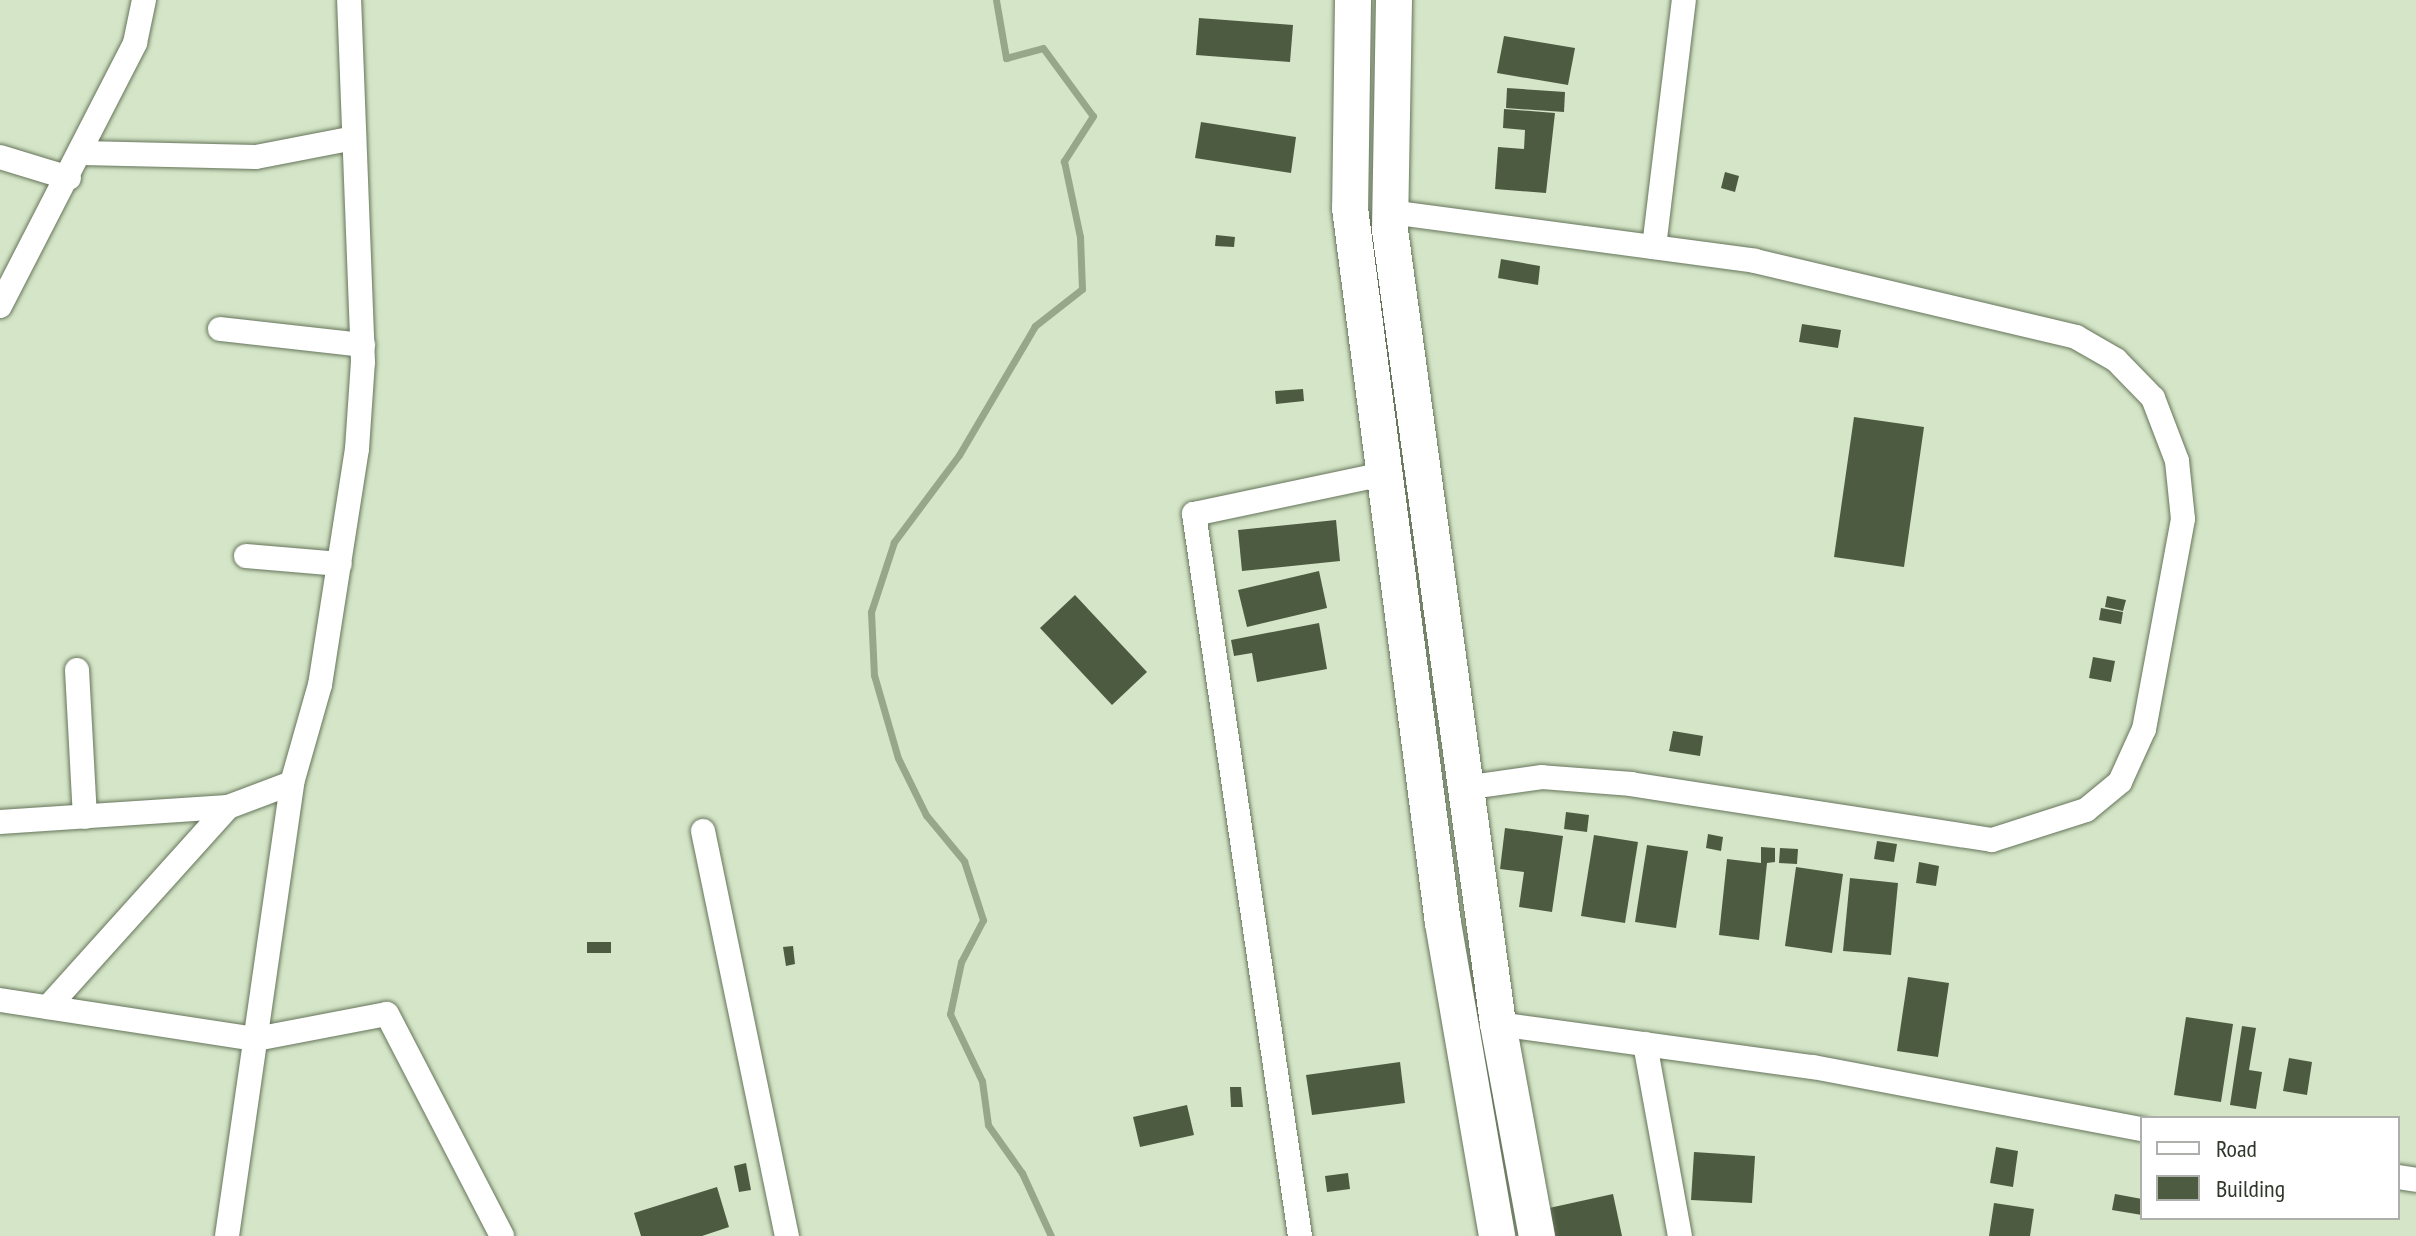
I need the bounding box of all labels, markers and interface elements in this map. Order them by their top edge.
legend [2140,1116,2400,1220]
text: Road [2216,1133,2257,1164]
text: Building [2216,1173,2285,1204]

